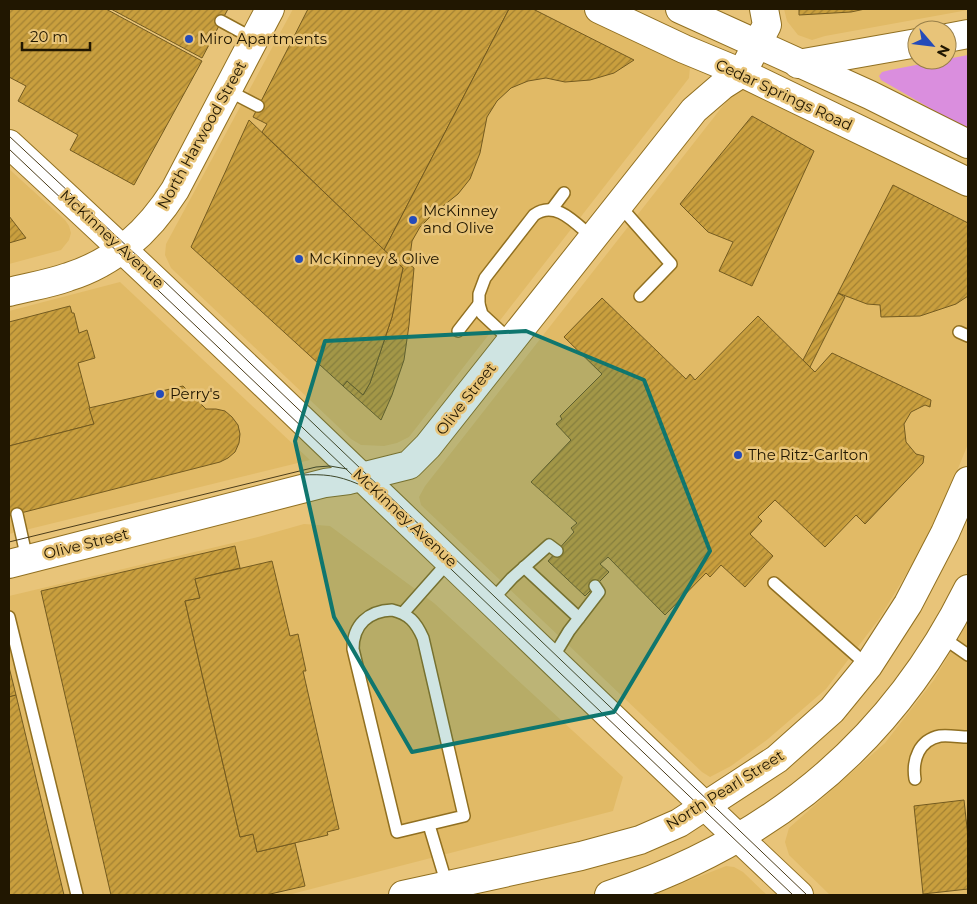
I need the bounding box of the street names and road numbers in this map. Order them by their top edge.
street label: Cedar Springs Road [713,55,856,135]
street label: North Harwood Street [153,57,250,212]
street label: McKinney Avenue [56,186,168,292]
street label: Olive Street [431,359,500,439]
street label: McKinney Avenue [349,465,461,571]
street label: Olive Street [41,524,130,563]
street label: North Pearl Street [662,746,787,834]

